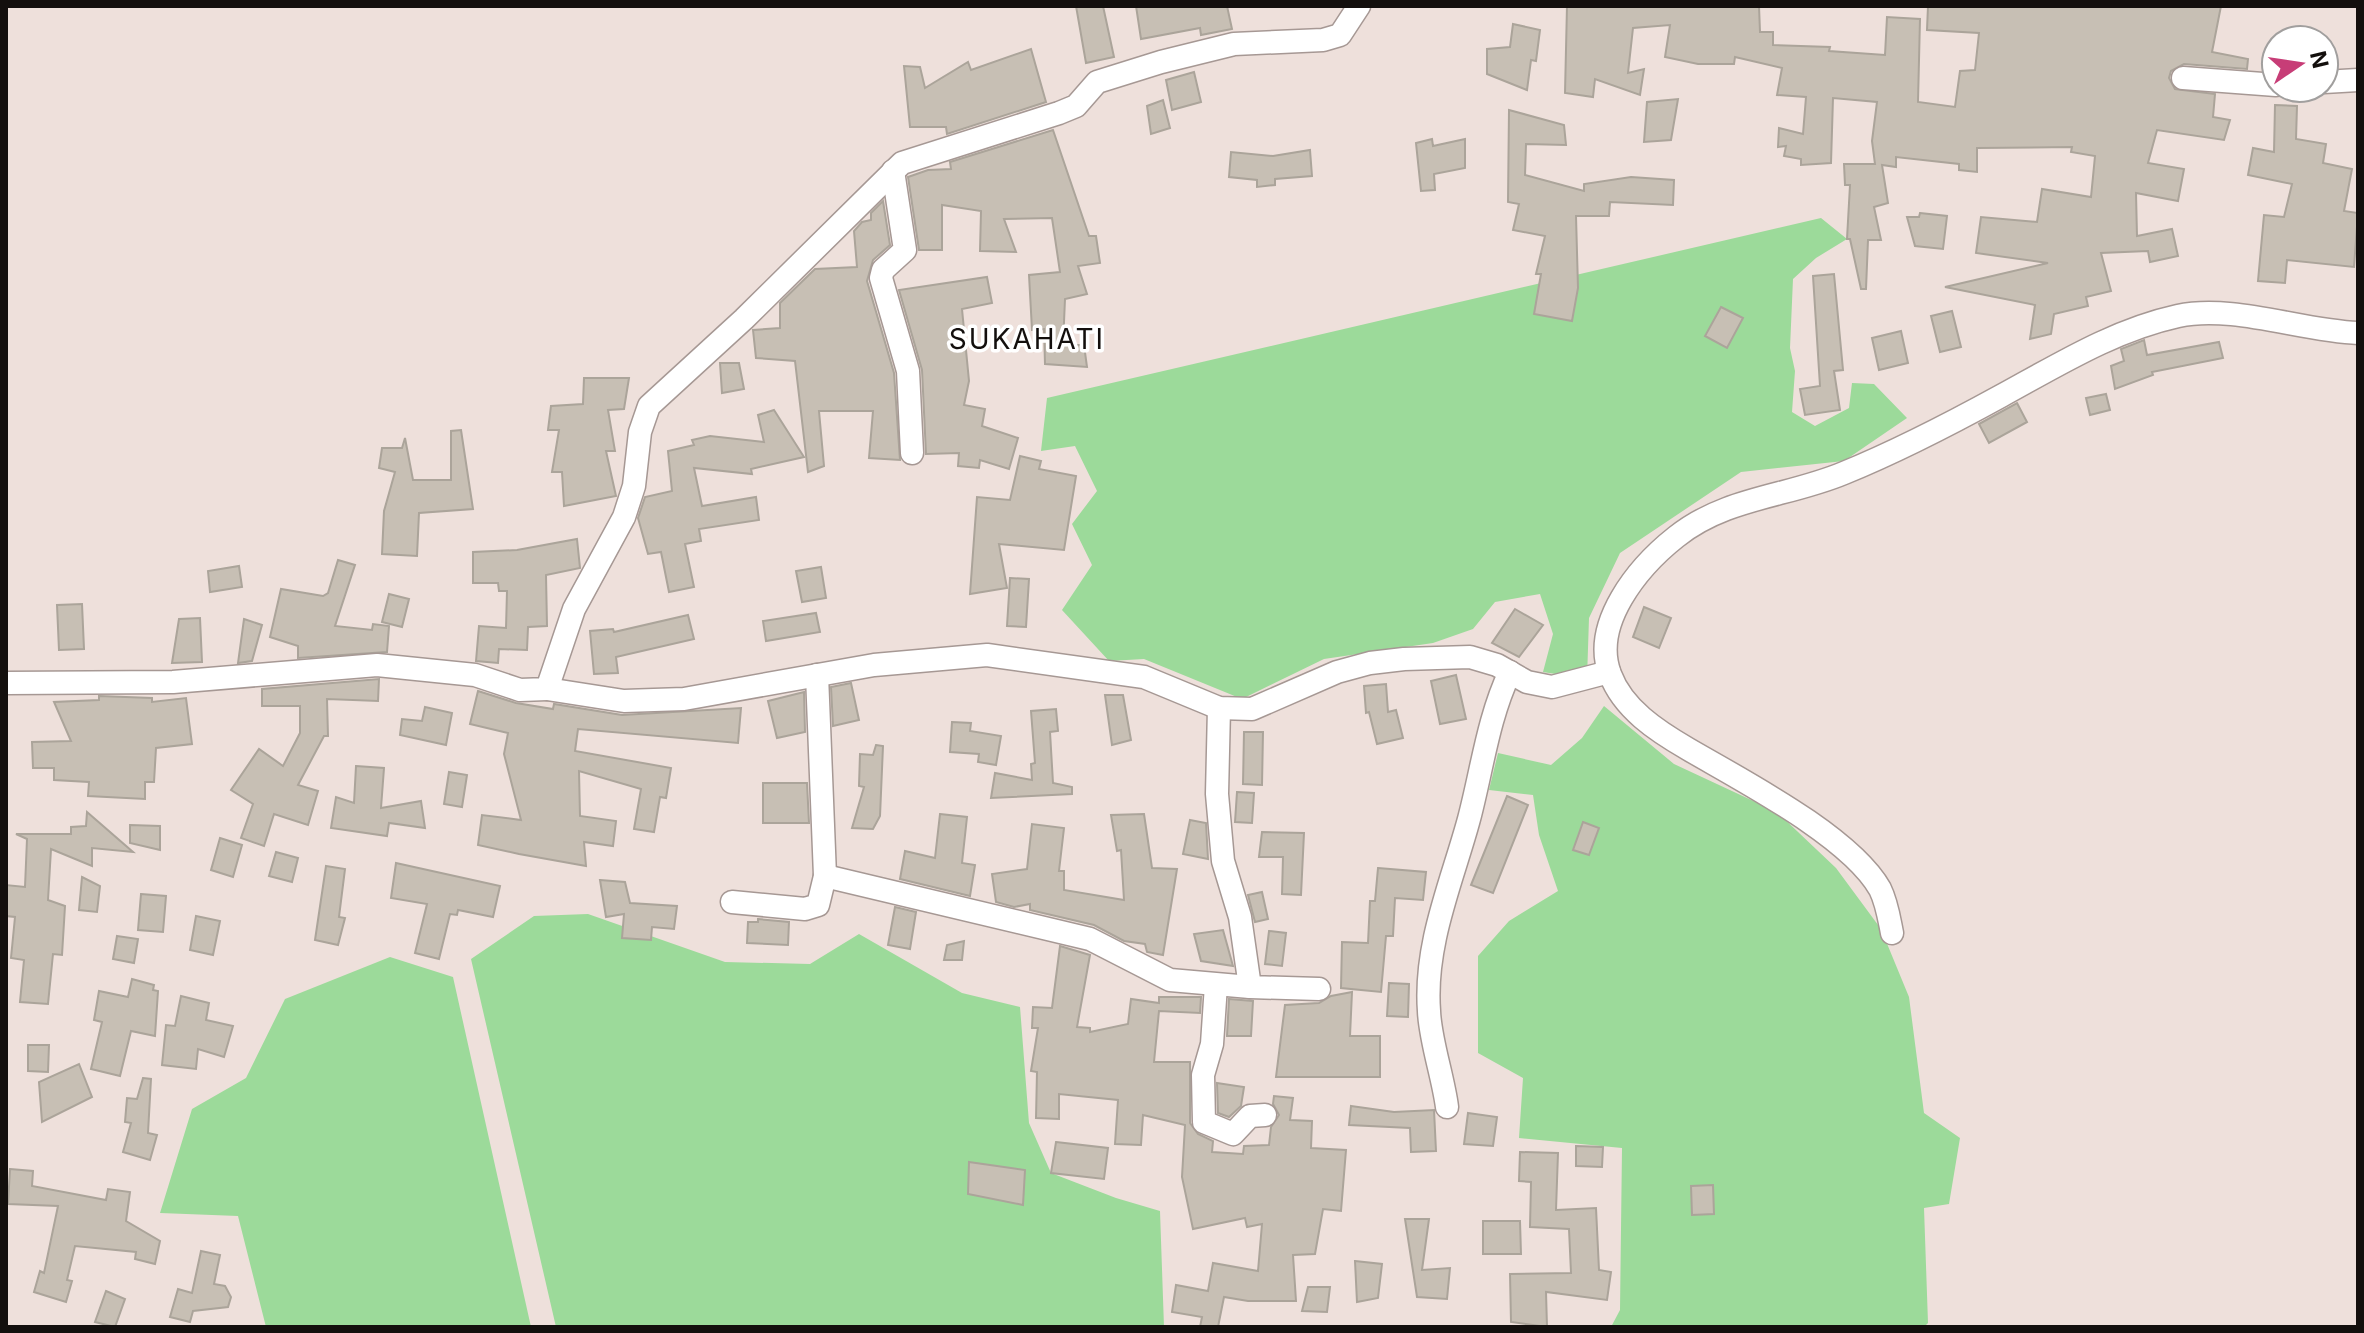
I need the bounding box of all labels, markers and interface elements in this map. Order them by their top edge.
north arrow [2260,24,2340,104]
text: N [2305,48,2334,71]
district label: SUKAHATI [949,322,1105,356]

